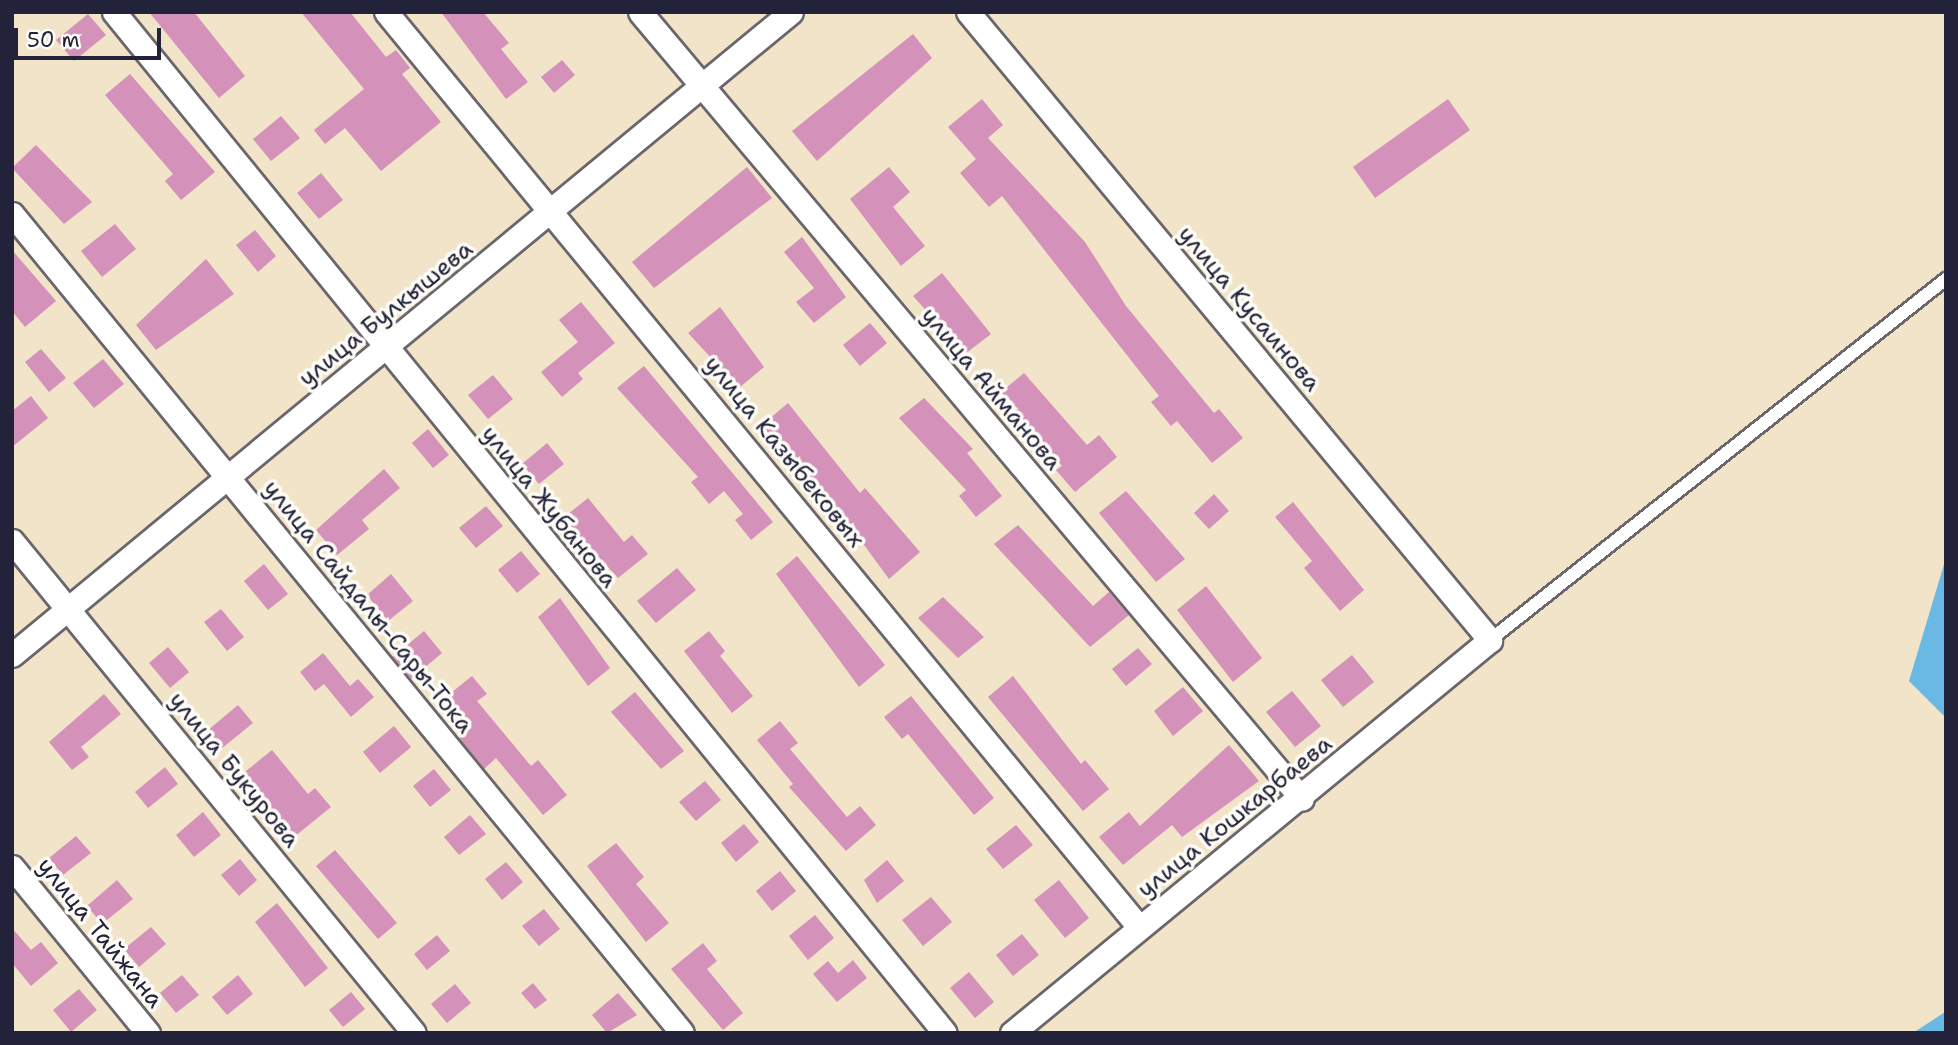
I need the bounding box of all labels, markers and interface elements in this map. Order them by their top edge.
scale bar [18,14,164,58]
text: 50 m [27,26,80,54]
street label: улица Кусаинова [1171,220,1327,398]
street label: улица Булкышева [293,235,479,393]
street label: улица Айманова [915,302,1067,476]
street label: улица Казыбековых [698,350,870,554]
street label: улица Жубанова [475,420,623,594]
street label: улица Сайдалы-Сары-Тока [257,475,479,739]
street label: улица Букурова [162,686,306,854]
street label: улица Кошкарбаева [1132,730,1338,904]
street label: улица Тайжана [31,852,169,1014]

